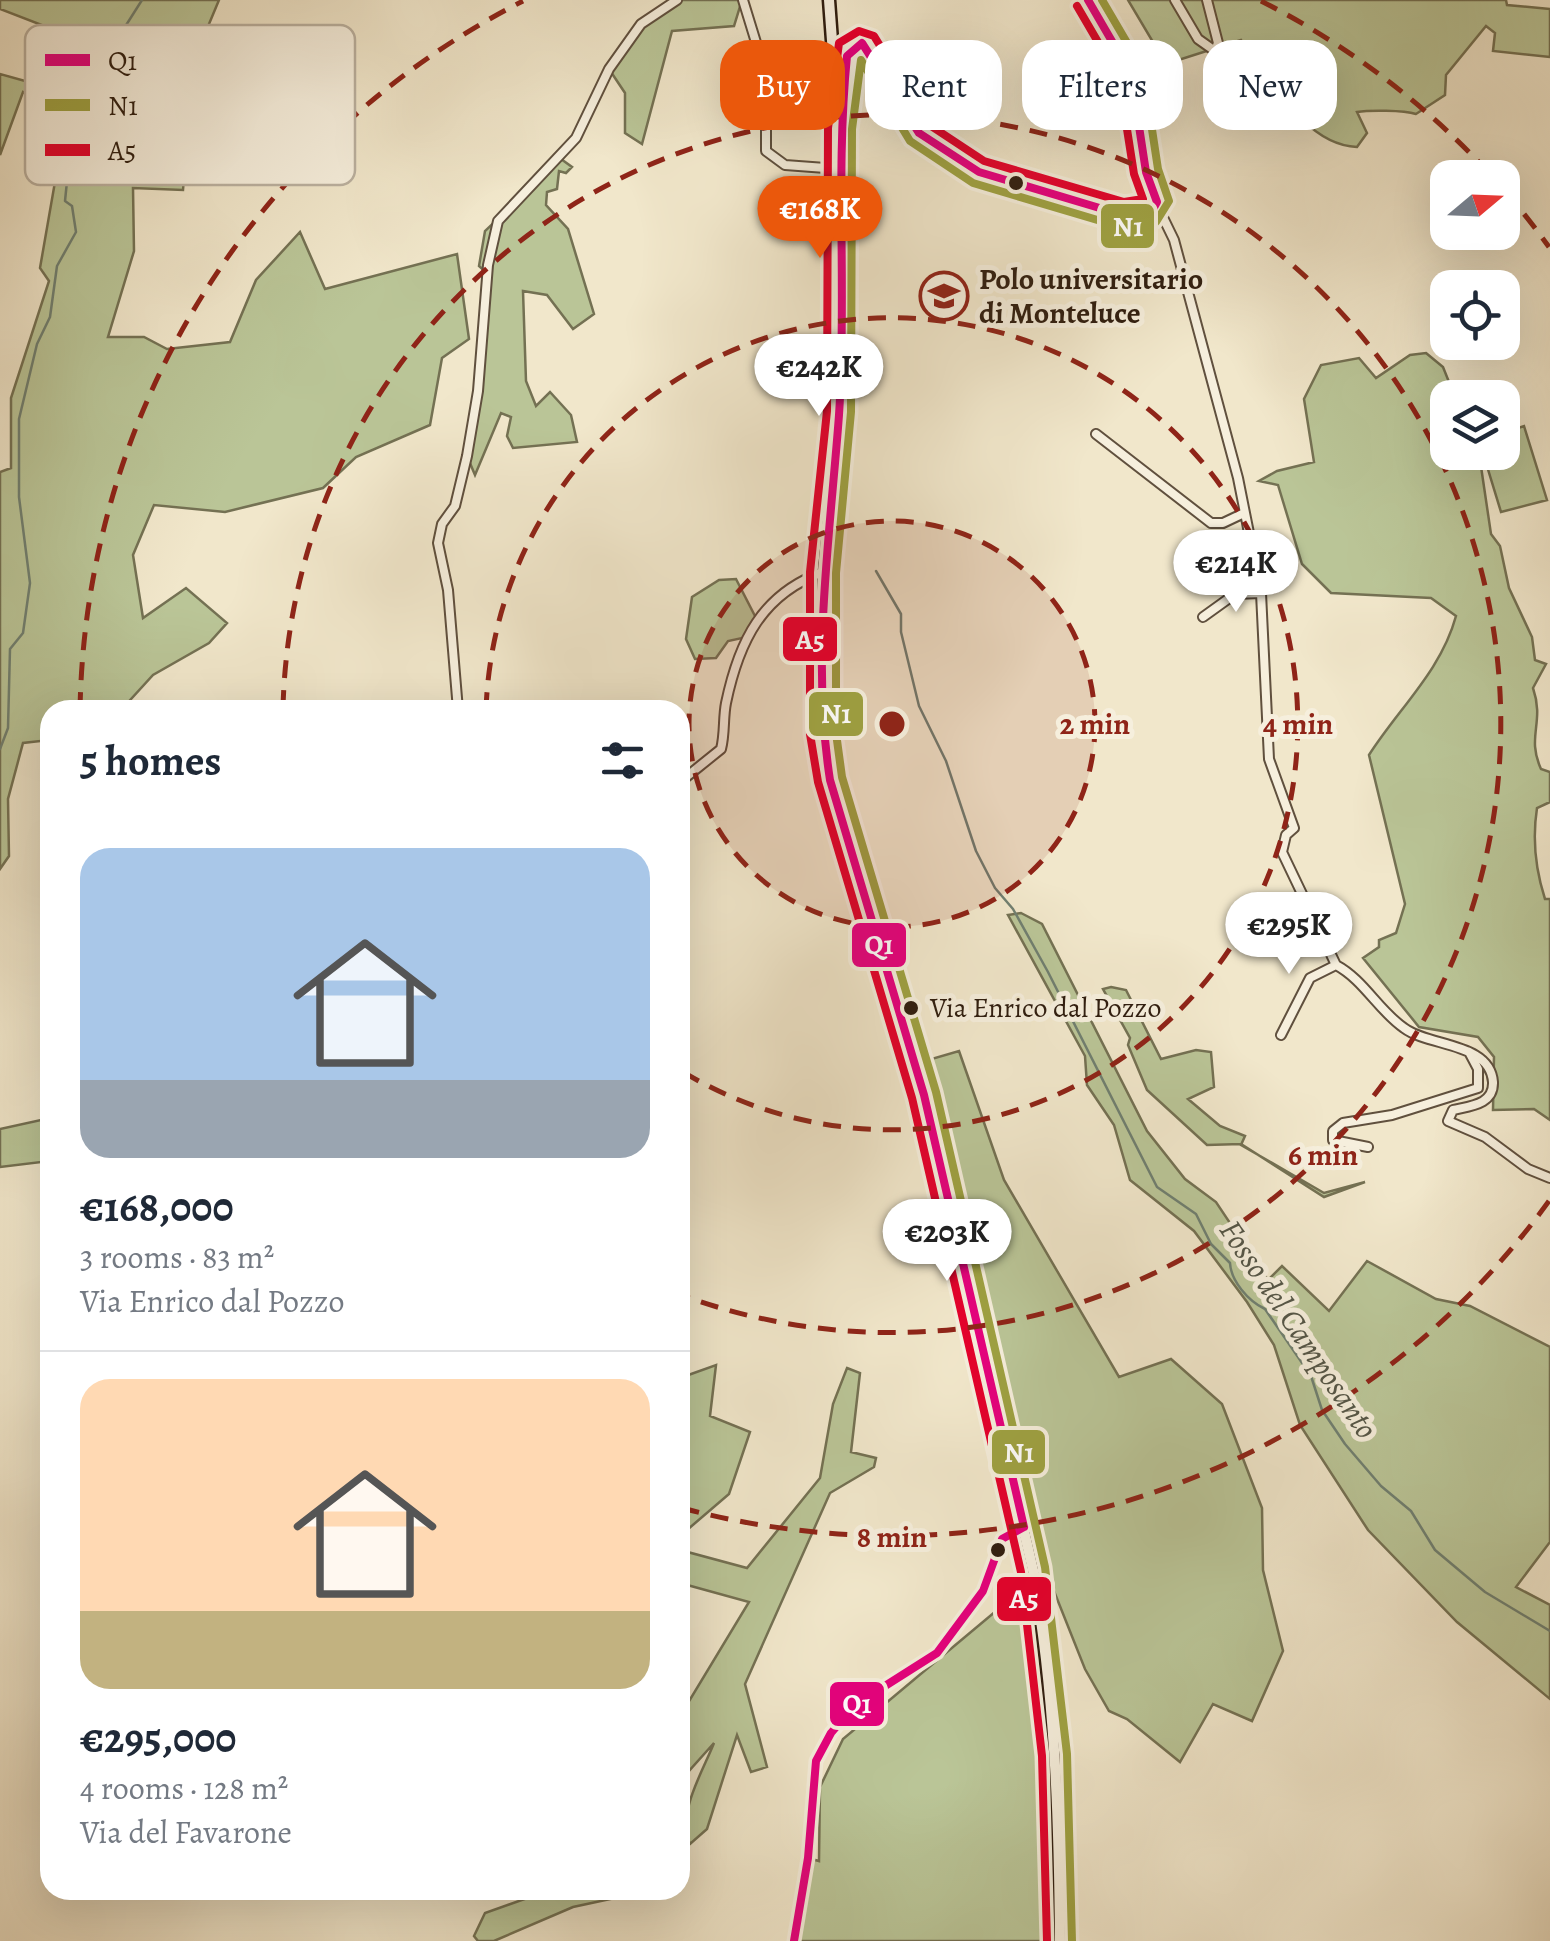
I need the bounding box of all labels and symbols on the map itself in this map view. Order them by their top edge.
legend [25,25,355,185]
text: Q1 [108,42,137,80]
text: N1 [108,87,138,125]
text: A5 [107,132,136,170]
north arrow [1430,160,1520,250]
unlabelled marker [1006,173,1026,193]
pin: €168K [750,176,890,261]
line badge: N1 [1099,202,1156,250]
text: N1 [1113,208,1143,246]
place label: Polo universitario di Monteluce [979,259,1203,333]
school or university icon: Polo universitario di Monteluce [918,270,970,322]
pin: €242K [749,334,889,419]
pin: €214K [1166,530,1306,615]
line badge: A5 [781,615,839,663]
text: A5 [794,621,825,659]
line badge: N1 [807,690,865,738]
text: N1 [821,695,851,733]
text: 2 min [1060,704,1130,744]
text: 4 min [1263,704,1333,744]
centre of rings [874,706,910,742]
pin: €295K [1219,892,1359,977]
line badge: Q1 [850,921,908,969]
text: Q1 [864,926,894,964]
place label: Via Enrico dal Pozzo [929,989,1161,1027]
marker: Via Enrico dal Pozzo [901,998,921,1018]
text: 6 min [1288,1135,1358,1175]
pin: €203K [877,1199,1017,1284]
water label: Fosso del Camposanto [1209,1211,1389,1447]
line badge: N1 [990,1428,1047,1476]
text: N1 [1004,1434,1034,1472]
text: 8 min [857,1517,927,1557]
unlabelled marker [988,1540,1008,1560]
line badge: A5 [995,1575,1053,1623]
text: A5 [1008,1580,1039,1618]
line badge: Q1 [828,1680,886,1728]
text: Q1 [842,1685,872,1723]

